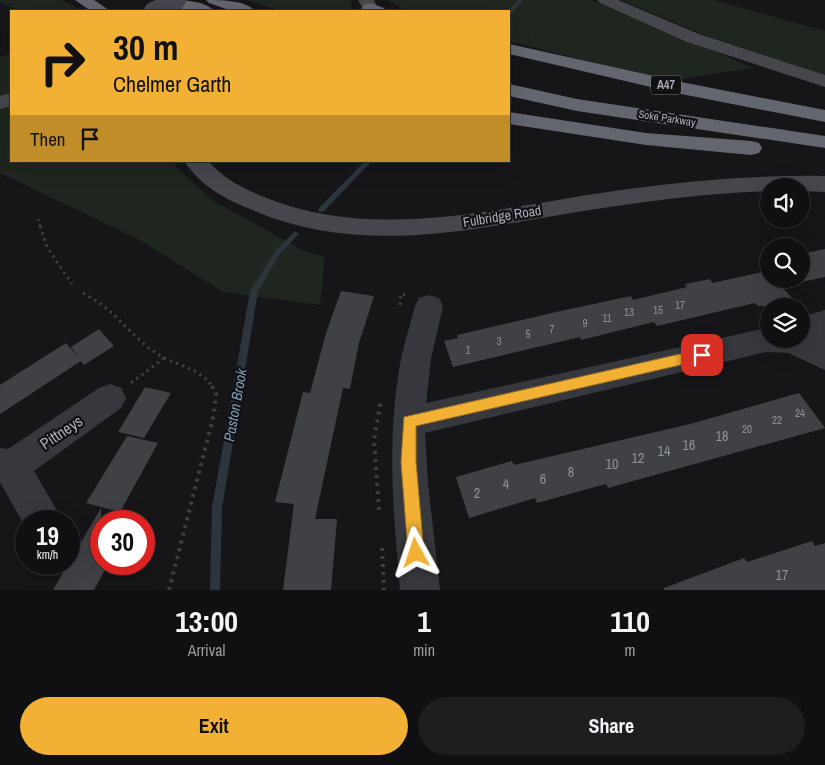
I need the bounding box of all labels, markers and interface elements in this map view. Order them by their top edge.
text: 30 m [113,24,178,71]
icon: right [30,30,95,95]
text: Chelmer Garth [113,69,231,99]
road number: A47 [651,76,681,94]
street label: Soke Parkway [637,107,697,129]
icon: arrive [76,125,104,153]
text: Then [30,126,66,152]
map controls [760,178,810,348]
button: sound [760,178,810,228]
street label: Fulbridge Road [462,201,542,231]
button: search [760,238,810,288]
house number: 17 [675,298,685,312]
button: layers [760,298,810,348]
house number: 15 [653,303,663,317]
house number: 13 [624,305,634,319]
house number: 11 [602,311,612,325]
house number: 9 [582,316,588,330]
house number: 7 [549,322,555,336]
house number: 5 [525,327,531,341]
house number: 3 [496,334,502,348]
pin [681,334,723,376]
icon: arrive [688,341,716,369]
house number: 1 [465,343,471,357]
water label: Paston Brook [218,366,252,443]
house number: 24 [795,406,805,420]
street label: Pittneys [35,410,87,454]
house number: 22 [772,413,782,427]
house number: 20 [742,422,752,436]
house number: 18 [716,427,728,445]
house number: 16 [683,436,695,454]
house number: 14 [658,442,671,460]
house number: 12 [632,449,644,467]
house number: 10 [606,455,618,473]
house number: 8 [568,463,574,481]
house number: 6 [540,470,546,488]
house number: 4 [503,475,510,493]
house number: 2 [474,484,480,502]
speed limit sign: 30 [90,510,155,575]
text: 19 [36,519,59,553]
position arrow [389,526,441,578]
text: km/h [37,547,58,563]
house number: 17 [776,566,788,584]
text: 13:00 [175,601,238,641]
text: 1 [417,601,431,641]
text: 110 [610,601,650,641]
text: Arrival [188,639,226,661]
text: min [413,639,435,661]
text: m [625,639,635,661]
button: Exit [20,697,408,755]
button: Share [418,697,805,755]

